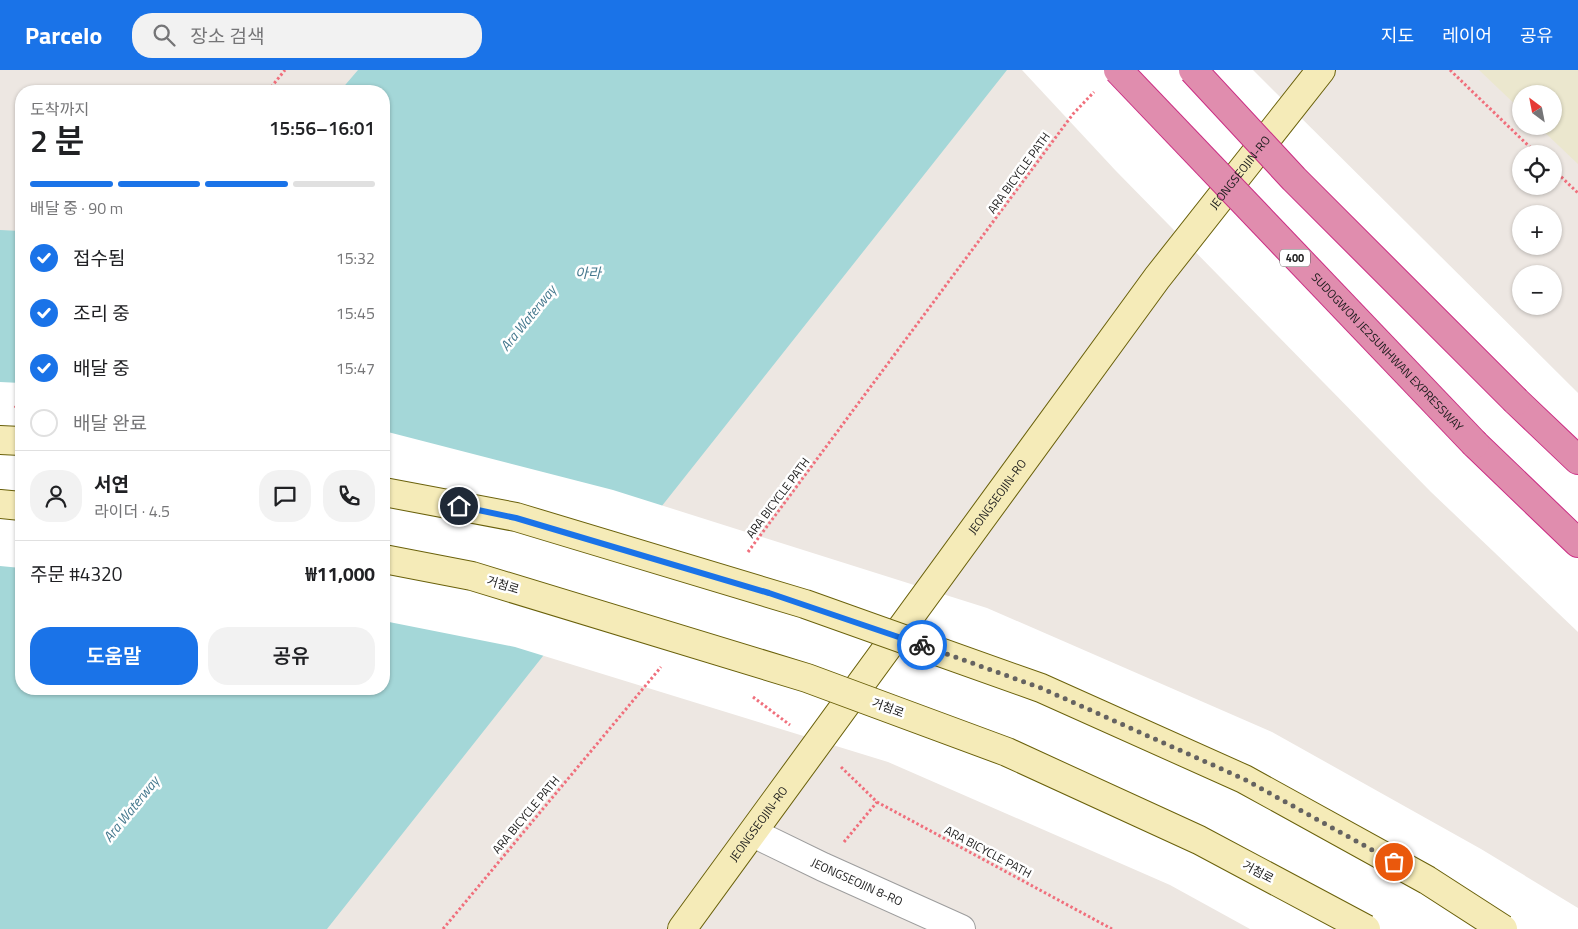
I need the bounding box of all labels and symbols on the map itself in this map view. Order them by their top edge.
north arrow [1512,85,1562,135]
street label: ARA BICYCLE PATH [983,128,1055,217]
street label: JEONGSEOJIN-RO [1205,131,1275,213]
road number: 400 [1280,250,1310,267]
water label: 아라 [575,262,603,283]
street label: SUDOGWON JE2SUNHWAN EXPRESSWAY [1307,268,1468,436]
water label: Ara Waterway [495,279,562,355]
street label: ARA BICYCLE PATH [741,453,814,542]
street label: JEONGSEOJIN-RO [963,455,1031,538]
pin [438,485,480,527]
street label: 거첨로 [485,571,522,598]
courier [897,620,947,670]
street label: 거첨로 [869,693,907,722]
water label: Ara Waterway [98,770,165,846]
street label: ARA BICYCLE PATH [487,772,564,858]
street label: JEONGSEOJIN-RO [724,782,792,865]
street label: ARA BICYCLE PATH [941,821,1035,883]
pin [1373,841,1415,883]
street label: JEONGSEOJIN 8-RO [808,853,906,911]
street label: 거첨로 [1239,855,1277,888]

